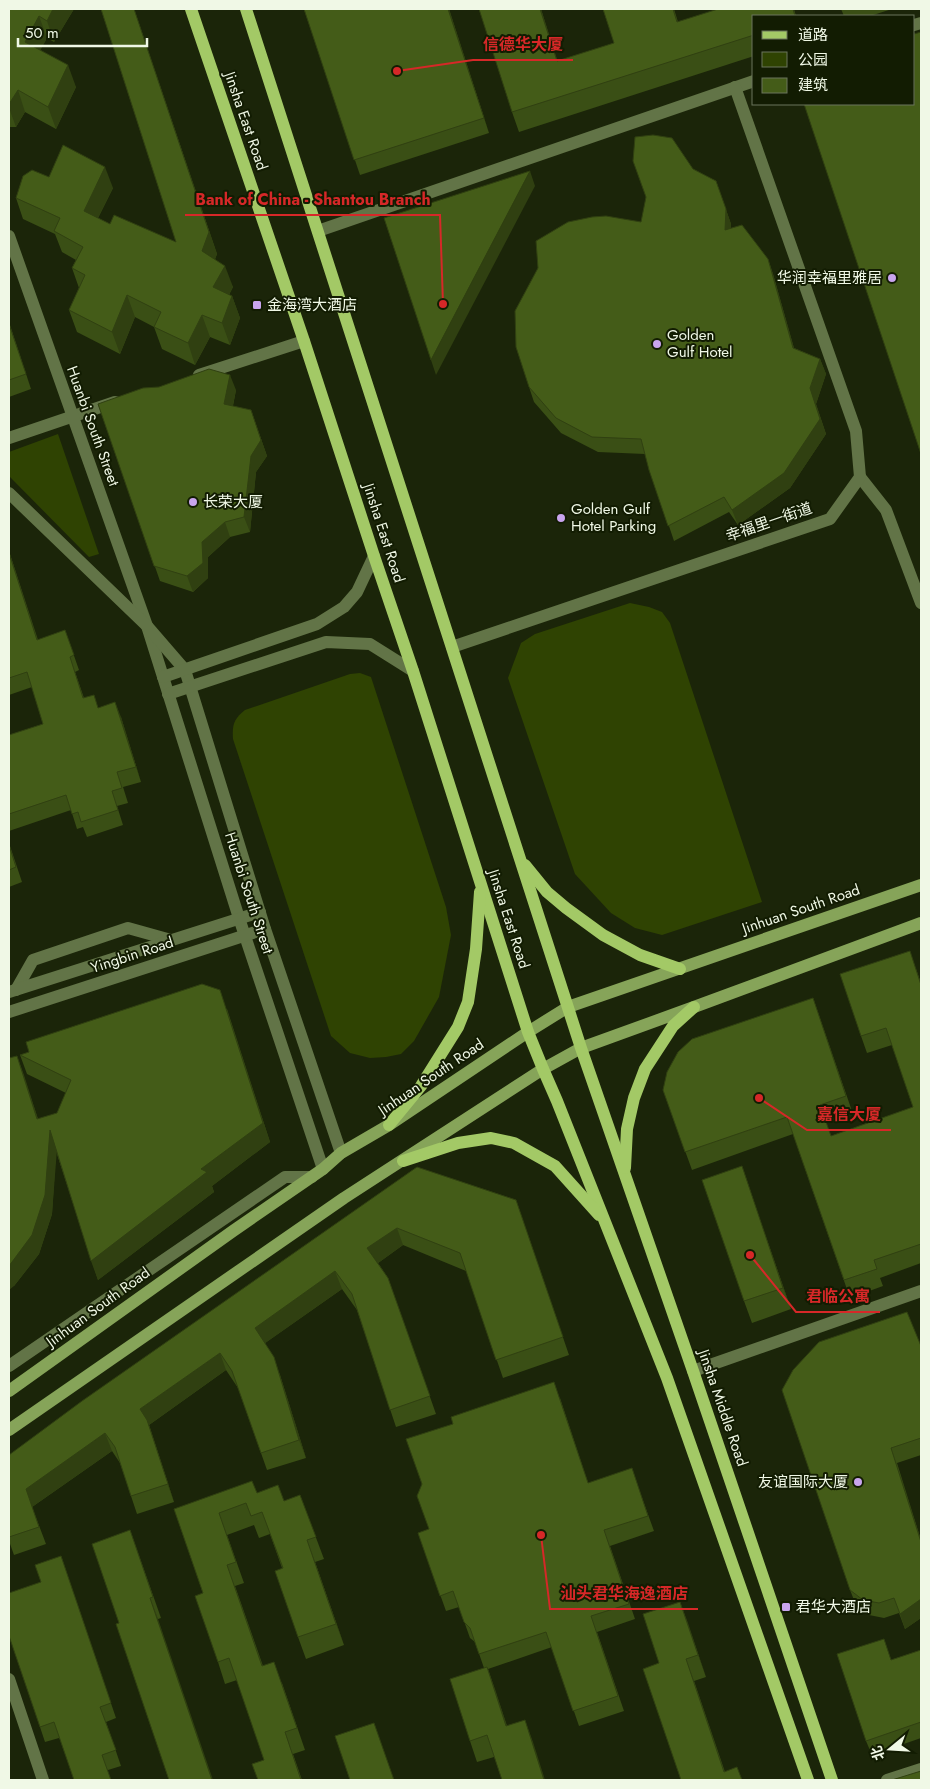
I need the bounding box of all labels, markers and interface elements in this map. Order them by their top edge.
scale bar [18,15,146,47]
legend [752,15,915,105]
text: 50 m [25,22,59,44]
text: 道路 [798,24,828,46]
callout: 信德华大厦 [473,29,573,60]
text: 信德华大厦 [483,33,563,56]
text: 公园 [798,49,828,71]
street label: Jinsha East Road [218,67,273,173]
text: 建筑 [798,74,828,96]
callout: Bank of China - Shantou Branch [185,184,440,215]
text: Bank of China - Shantou Branch [195,188,431,211]
place label: 华润幸福里雅居 [777,267,882,289]
marker: 华润幸福里雅居 [886,272,898,284]
place label: 金海湾大酒店 [267,294,357,316]
marker: 金海湾大酒店 [251,299,263,311]
place label: Golden Gulf Hotel [667,324,732,363]
marker: Golden Gulf Hotel [651,338,663,350]
street label: Huanbi South Street [61,363,125,490]
street label: Jinsha East Road [357,479,410,585]
place label: 长荣大厦 [203,491,263,513]
marker: 长荣大厦 [187,496,199,508]
street label: 幸福里一街道 [723,497,815,547]
place label: Golden Gulf Hotel Parking [571,498,656,537]
marker: Golden Gulf Hotel Parking [555,512,567,524]
street label: Huanbi South Street [219,829,279,957]
street label: Jinsha East Road [482,865,535,971]
street label: Jinhuan South Road [737,879,863,940]
street label: Yingbin Road [88,931,176,979]
street label: Jinhuan South Road [372,1033,488,1122]
callout: 嘉信大厦 [807,1099,891,1130]
text: 嘉信大厦 [817,1103,881,1126]
street label: Jinhuan South Road [40,1262,154,1353]
callout: 君临公寓 [796,1281,880,1312]
text: 君临公寓 [806,1285,870,1308]
street label: Jinsha Middle Road [692,1345,753,1469]
place label: 友谊国际大厦 [758,1471,848,1493]
marker: 友谊国际大厦 [852,1476,864,1488]
callout: 汕头君华海逸酒店 [550,1578,698,1609]
text: 汕头君华海逸酒店 [560,1582,688,1605]
place label: 君华大酒店 [796,1596,871,1618]
marker: 君华大酒店 [780,1601,792,1613]
north arrow [865,1724,915,1774]
text: 北 [866,1743,889,1763]

